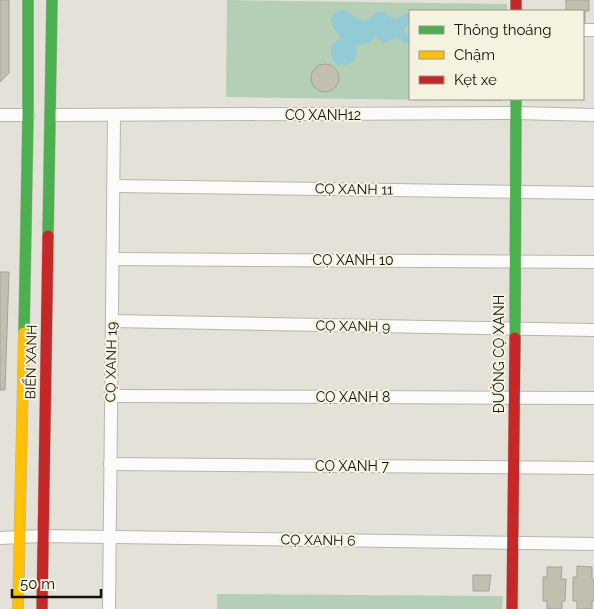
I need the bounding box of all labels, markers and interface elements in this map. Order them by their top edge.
legend [409,10,584,100]
text: Thông thoáng [454,21,552,39]
text: Chậm [454,46,495,64]
text: Kẹt xe [454,71,497,89]
street label: CỌ XANH12 [285,107,361,123]
street label: CỌ XANH 11 [315,180,393,198]
street label: CỌ XANH 10 [312,252,394,268]
street label: ĐƯỜNG CỌ XANH [490,295,507,413]
street label: CỌ XANH 9 [316,317,390,335]
street label: CỌ XANH 19 [102,322,120,402]
street label: BIỂN XANH [20,324,40,400]
street label: CỌ XANH 8 [316,389,390,405]
street label: CỌ XANH 7 [315,458,389,474]
street label: CỌ XANH 6 [280,531,356,549]
scale bar [12,566,101,598]
text: 50 m [20,575,55,593]

